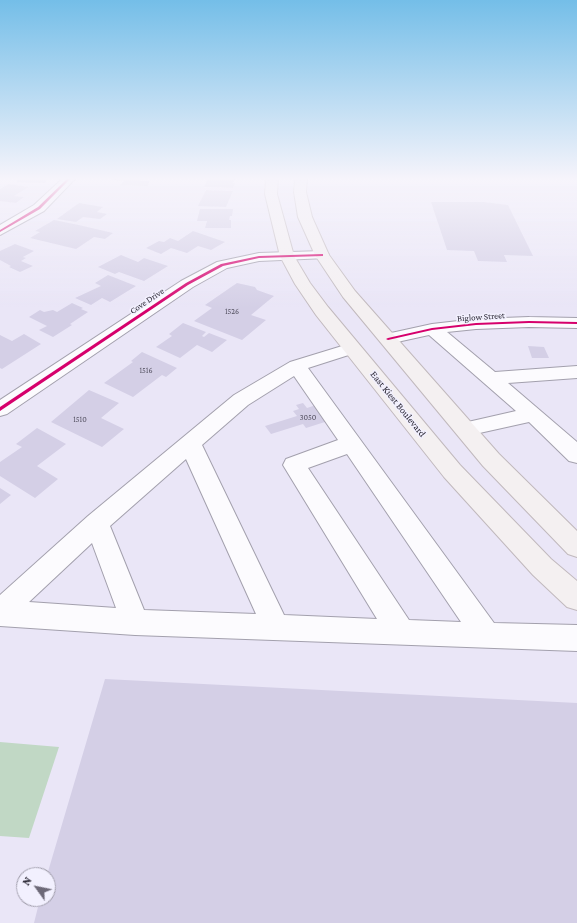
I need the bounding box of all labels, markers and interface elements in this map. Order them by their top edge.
street label: Cove Drive [128,286,166,316]
house number: 1526 [225,307,239,317]
street label: Biglow Street [457,310,505,324]
house number: 1516 [139,366,153,376]
street label: East Kiest Boulevard [368,369,428,439]
house number: 3050 [300,413,316,423]
house number: 1510 [73,415,87,425]
north arrow [16,867,56,907]
text: N [20,875,34,887]

